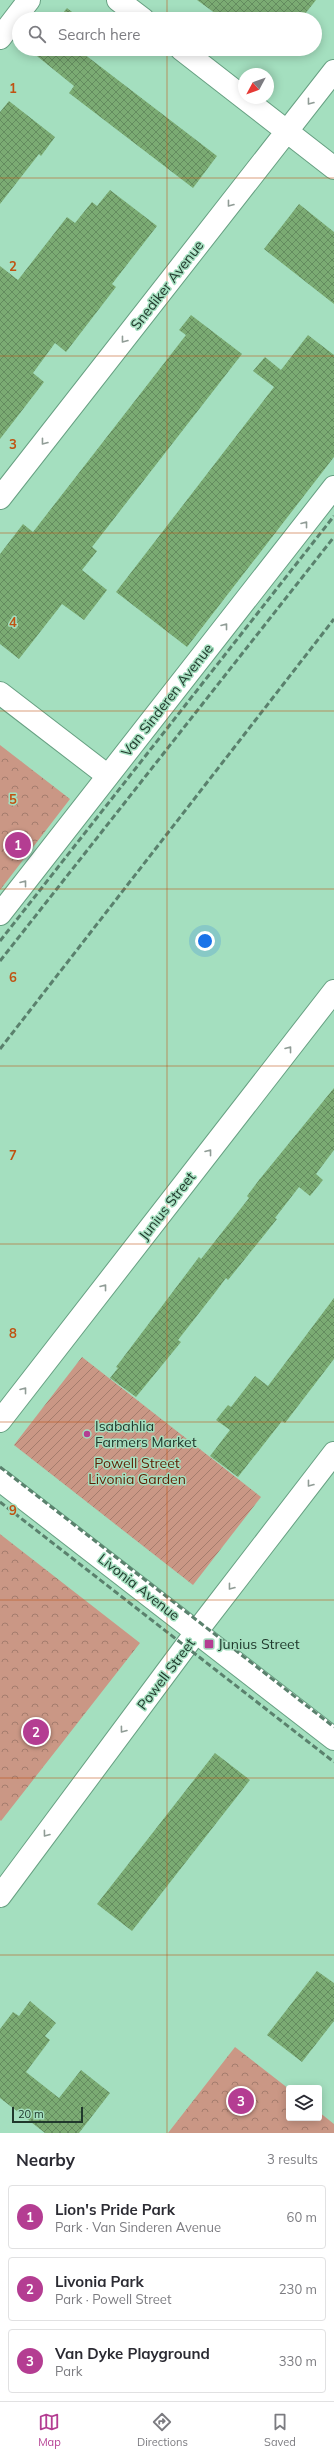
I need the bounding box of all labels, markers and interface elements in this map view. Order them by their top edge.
search box [12,12,322,56]
icon: search [26,23,48,45]
text: Search here [58,25,140,44]
north arrow [238,68,274,104]
text: 1 [9,80,17,96]
one-way arrow [308,97,315,104]
one-way arrow [228,200,235,207]
street label: Snediker Avenue [127,237,207,333]
text: 2 [9,258,17,274]
one-way arrow [122,335,129,342]
text: 3 [9,436,17,452]
one-way arrow [42,437,49,444]
one-way arrow [300,521,307,528]
text: 4 [9,614,17,630]
one-way arrow [220,624,227,631]
street label: Van Sinderen Avenue [117,640,217,760]
text: 5 [9,791,17,807]
pin: 1 [5,830,31,860]
one-way arrow [19,880,26,887]
your location [195,931,215,951]
text: 6 [9,969,17,985]
one-way arrow [284,1046,291,1053]
text: 7 [9,1147,17,1163]
one-way arrow [204,1149,211,1156]
street label: Junius Street [135,1168,199,1244]
one-way arrow [99,1285,106,1292]
text: 8 [9,1325,17,1341]
one-way arrow [19,1388,26,1395]
place label: Isabahlia Farmers Market [95,1417,197,1451]
marker: Isabahlia Farmers Market [82,1429,92,1439]
park label: Powell Street Livonia Garden [88,1454,186,1488]
one-way arrow [308,1480,315,1487]
text: 9 [9,1502,17,1518]
street label: Livonia Avenue [95,1550,183,1624]
one-way arrow [229,1583,236,1590]
street label: Powell Street [133,1634,199,1714]
place label: Junius Street [218,1635,300,1653]
marker: Junius Street [203,1638,215,1650]
pin: 2 [23,1717,49,1747]
one-way arrow [121,1726,128,1733]
one-way arrow [44,1830,51,1837]
map controls [286,2085,322,2121]
button: layers [286,2085,322,2121]
pin: 3 [228,2086,254,2116]
scale bar [12,2105,83,2124]
text: 20 m [18,2107,44,2121]
text: Nearby [16,2149,75,2170]
text: 3 results [267,2151,318,2167]
text: Lion's Pride Park [55,2200,175,2219]
text: 1 [26,2209,34,2225]
text: 60 m [287,2209,317,2225]
text: Park · Van Sinderen Avenue [55,2219,221,2235]
text: Livonia Park [55,2272,144,2291]
text: 2 [26,2281,34,2297]
text: 230 m [279,2281,317,2297]
text: Park · Powell Street [55,2291,171,2307]
text: Van Dyke Playground [55,2344,210,2363]
text: 3 [26,2353,34,2369]
text: 330 m [279,2353,317,2369]
text: Park [55,2363,82,2379]
tab: Map [38,2411,61,2449]
tab: Directions [137,2411,188,2449]
tab: Saved [264,2411,296,2449]

